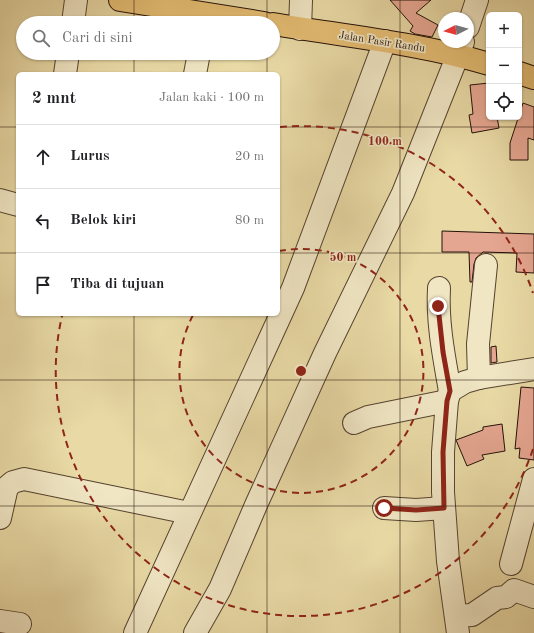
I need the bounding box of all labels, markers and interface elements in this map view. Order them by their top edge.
north arrow [438,12,474,48]
map controls [486,12,522,120]
button: + [486,12,522,48]
search box [16,16,280,60]
icon: search [30,27,52,49]
street label: Jalan Pasir Randu [338,30,426,55]
text: Cari di sini [62,31,133,46]
button: − [486,48,522,84]
button: locate [486,84,522,120]
text: 2 mnt [32,90,76,107]
text: Jalan kaki · 100 m [159,91,264,104]
text: 100 m [368,136,402,148]
icon: ahead [32,146,54,168]
text: Lurus [70,149,110,164]
text: 20 m [235,150,264,163]
icon: left [32,210,54,232]
text: Belok kiri [70,213,136,228]
text: 80 m [235,214,264,227]
text: 50 m [330,251,357,264]
icon: arrive [32,274,54,296]
text: Tiba di tujuan [70,277,164,292]
route end [429,297,447,315]
centre of rings [294,364,308,378]
route start [375,499,393,517]

